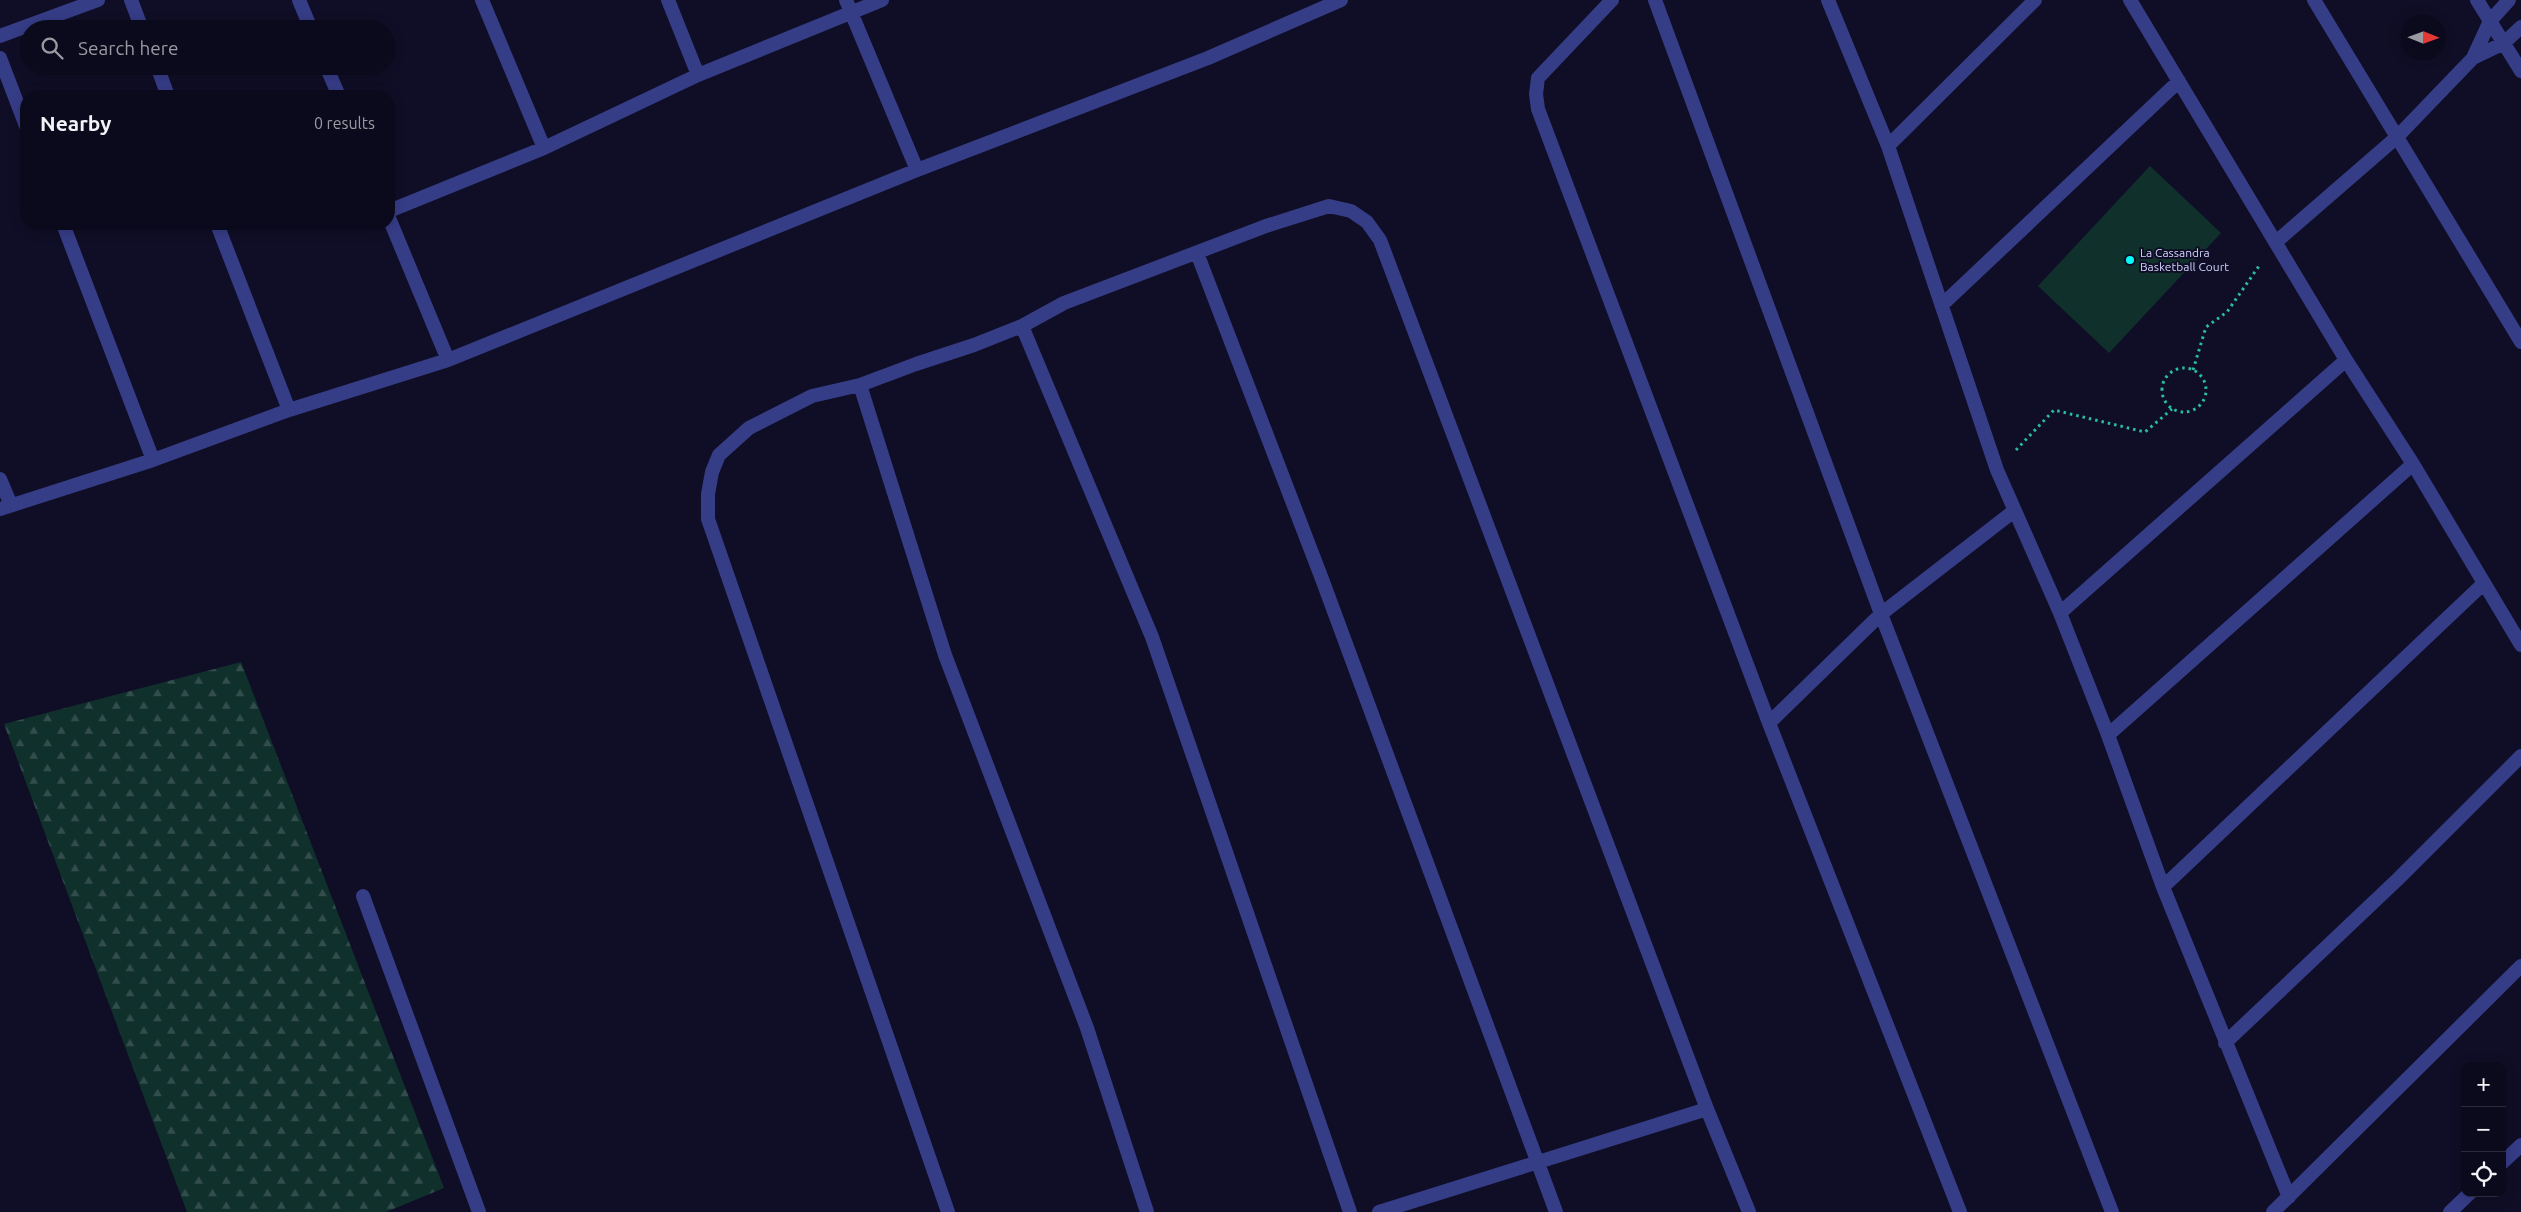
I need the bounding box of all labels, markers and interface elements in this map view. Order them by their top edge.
north arrow [2401,15,2446,60]
search box [20,20,395,75]
icon: search [38,34,66,62]
text: Search here [78,37,178,59]
text: Nearby [40,111,111,135]
text: 0 results [314,114,375,132]
place label: La Cassandra Basketball Court [2140,246,2229,273]
marker: La Cassandra Basketball Court [2124,254,2136,266]
map controls [2461,1062,2506,1197]
button: + [2461,1062,2506,1107]
button: − [2461,1107,2506,1152]
button: locate [2461,1152,2506,1197]

